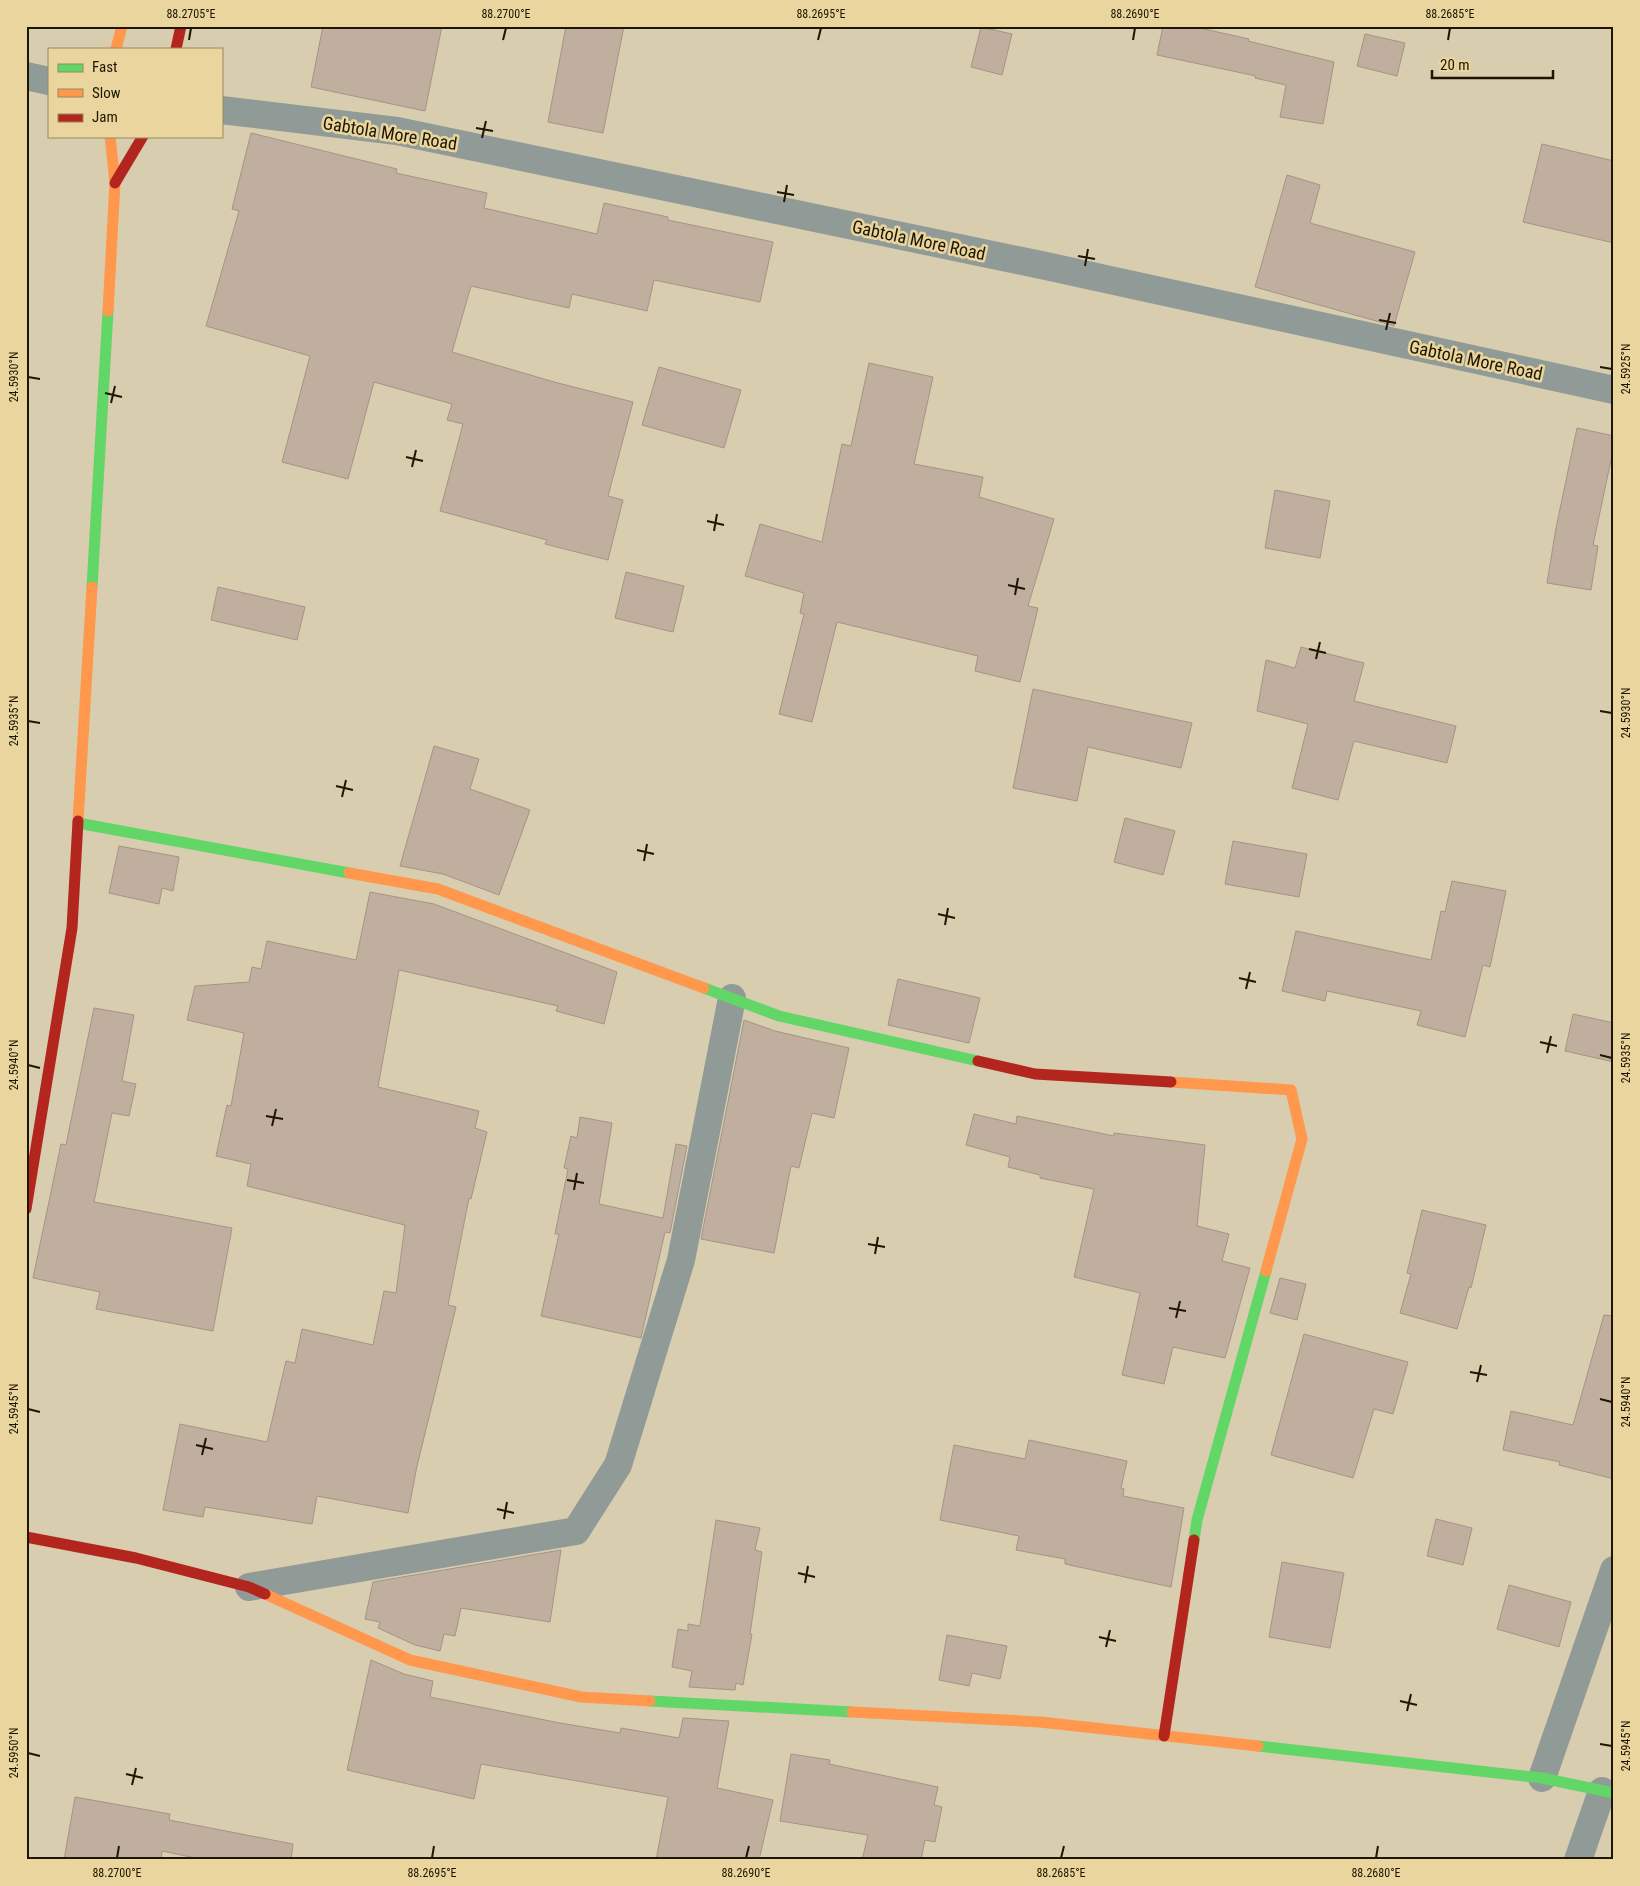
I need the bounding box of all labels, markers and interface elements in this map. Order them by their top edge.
text: 88.2705°E [166,7,216,21]
text: 88.2700°E [481,7,531,21]
text: 88.2695°E [796,7,846,21]
text: 88.2690°E [1110,7,1160,21]
text: 88.2685°E [1425,7,1475,21]
legend [48,48,222,138]
scale bar [1432,48,1554,80]
text: 20 m [1440,56,1470,74]
text: Fast [92,58,117,76]
text: Slow [92,84,121,102]
text: Jam [92,108,118,126]
street label: Gabtola More Road [321,112,459,154]
street label: Gabtola More Road [850,216,988,264]
street label: Gabtola More Road [1407,336,1545,384]
text: 24.5925°N [1619,344,1633,394]
text: 24.5930°N [7,352,21,402]
text: 24.5930°N [1619,688,1633,738]
text: 24.5935°N [7,696,21,746]
text: 24.5935°N [1619,1033,1633,1083]
text: 24.5940°N [7,1040,21,1090]
text: 24.5940°N [1619,1377,1633,1427]
text: 24.5945°N [7,1384,21,1434]
text: 24.5945°N [1619,1721,1633,1771]
text: 24.5950°N [7,1728,21,1778]
text: 88.2700°E [92,1866,142,1880]
text: 88.2695°E [407,1866,457,1880]
text: 88.2690°E [721,1866,771,1880]
text: 88.2685°E [1036,1866,1086,1880]
text: 88.2680°E [1351,1866,1401,1880]

